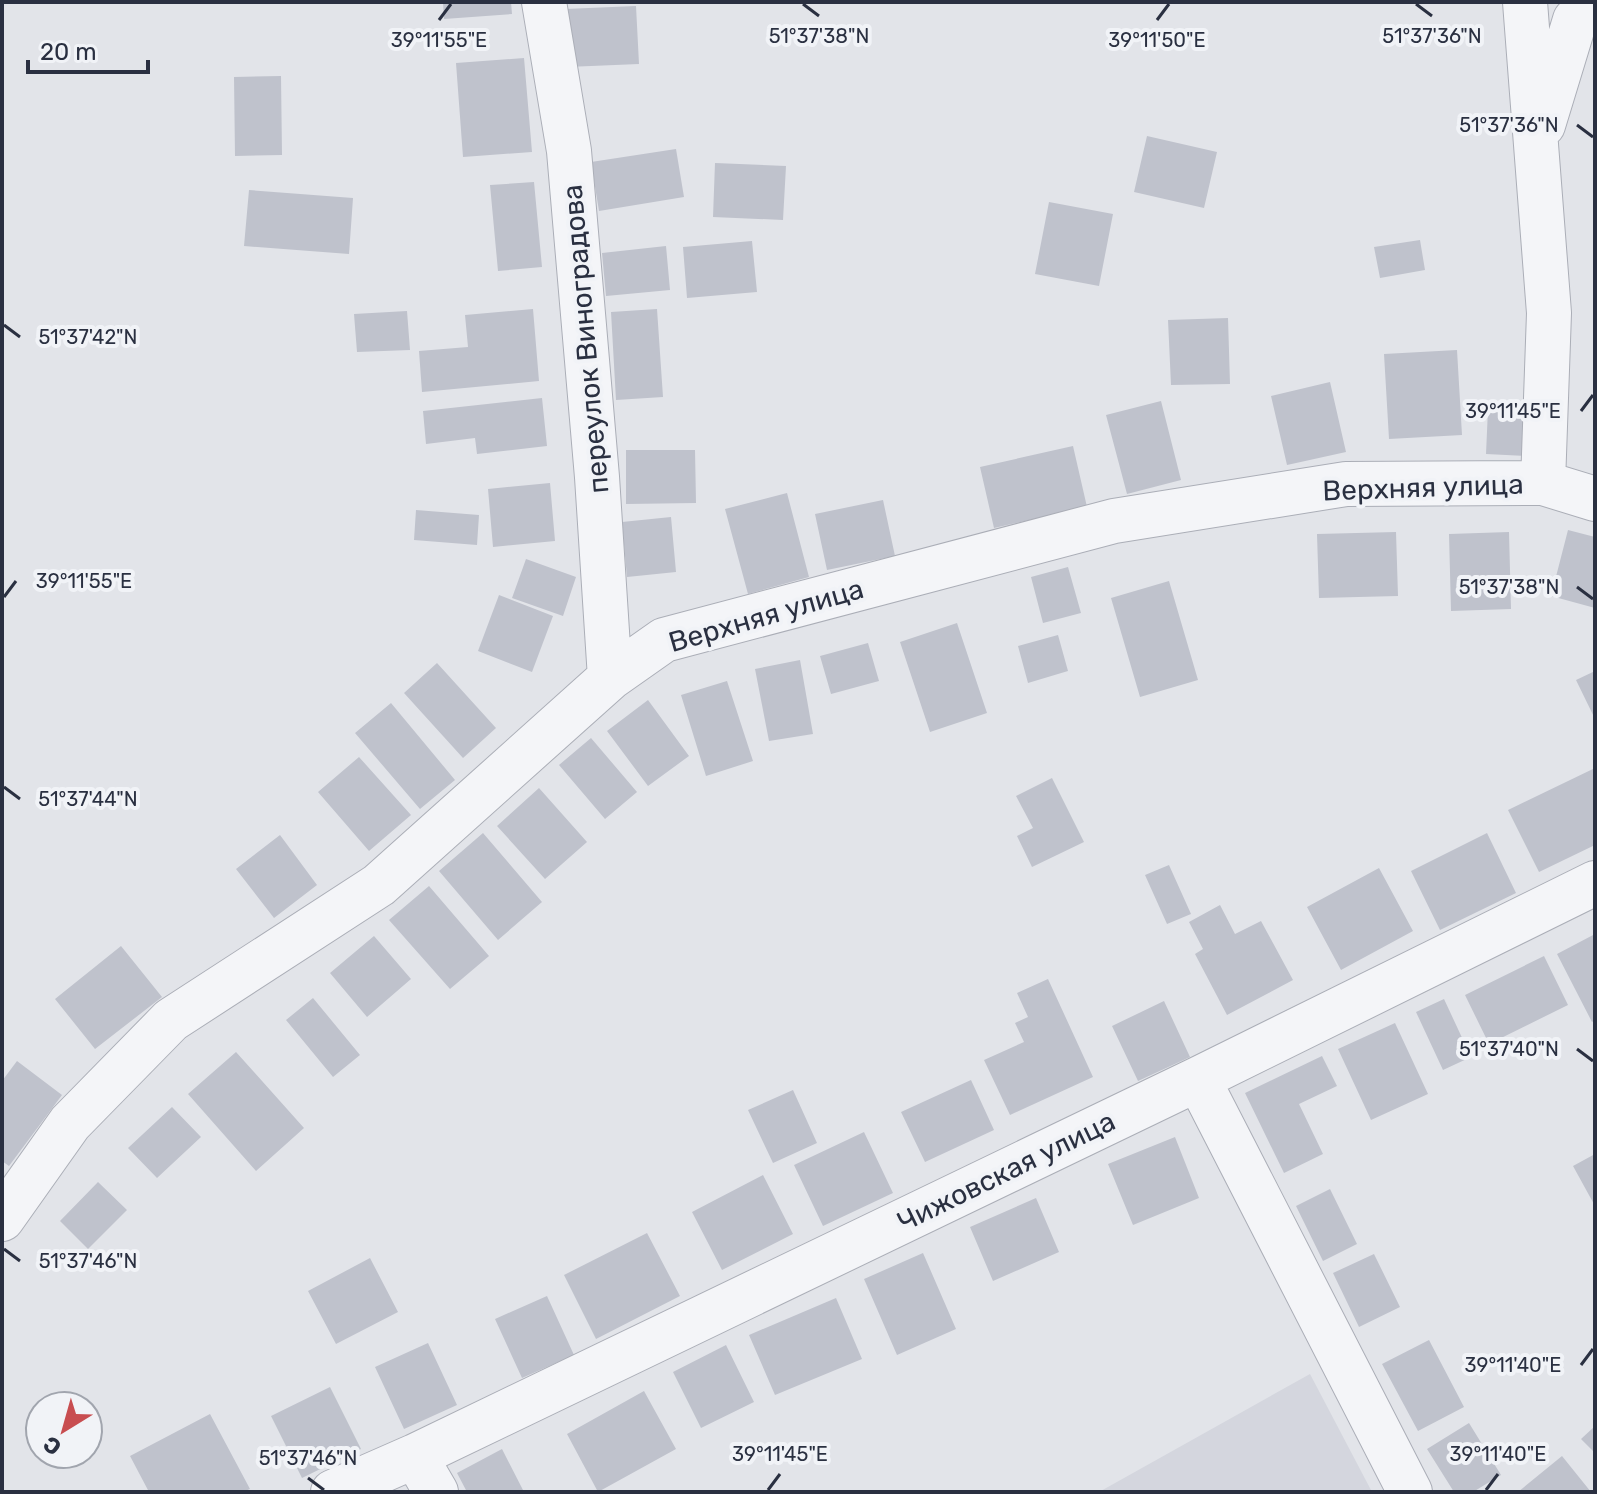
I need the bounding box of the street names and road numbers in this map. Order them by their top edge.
street label: переулок Виноградова [556,183,615,495]
street label: Верхняя улица [1322,467,1524,507]
street label: Верхняя улица [665,572,867,659]
street label: Чижовская улица [892,1104,1120,1238]

